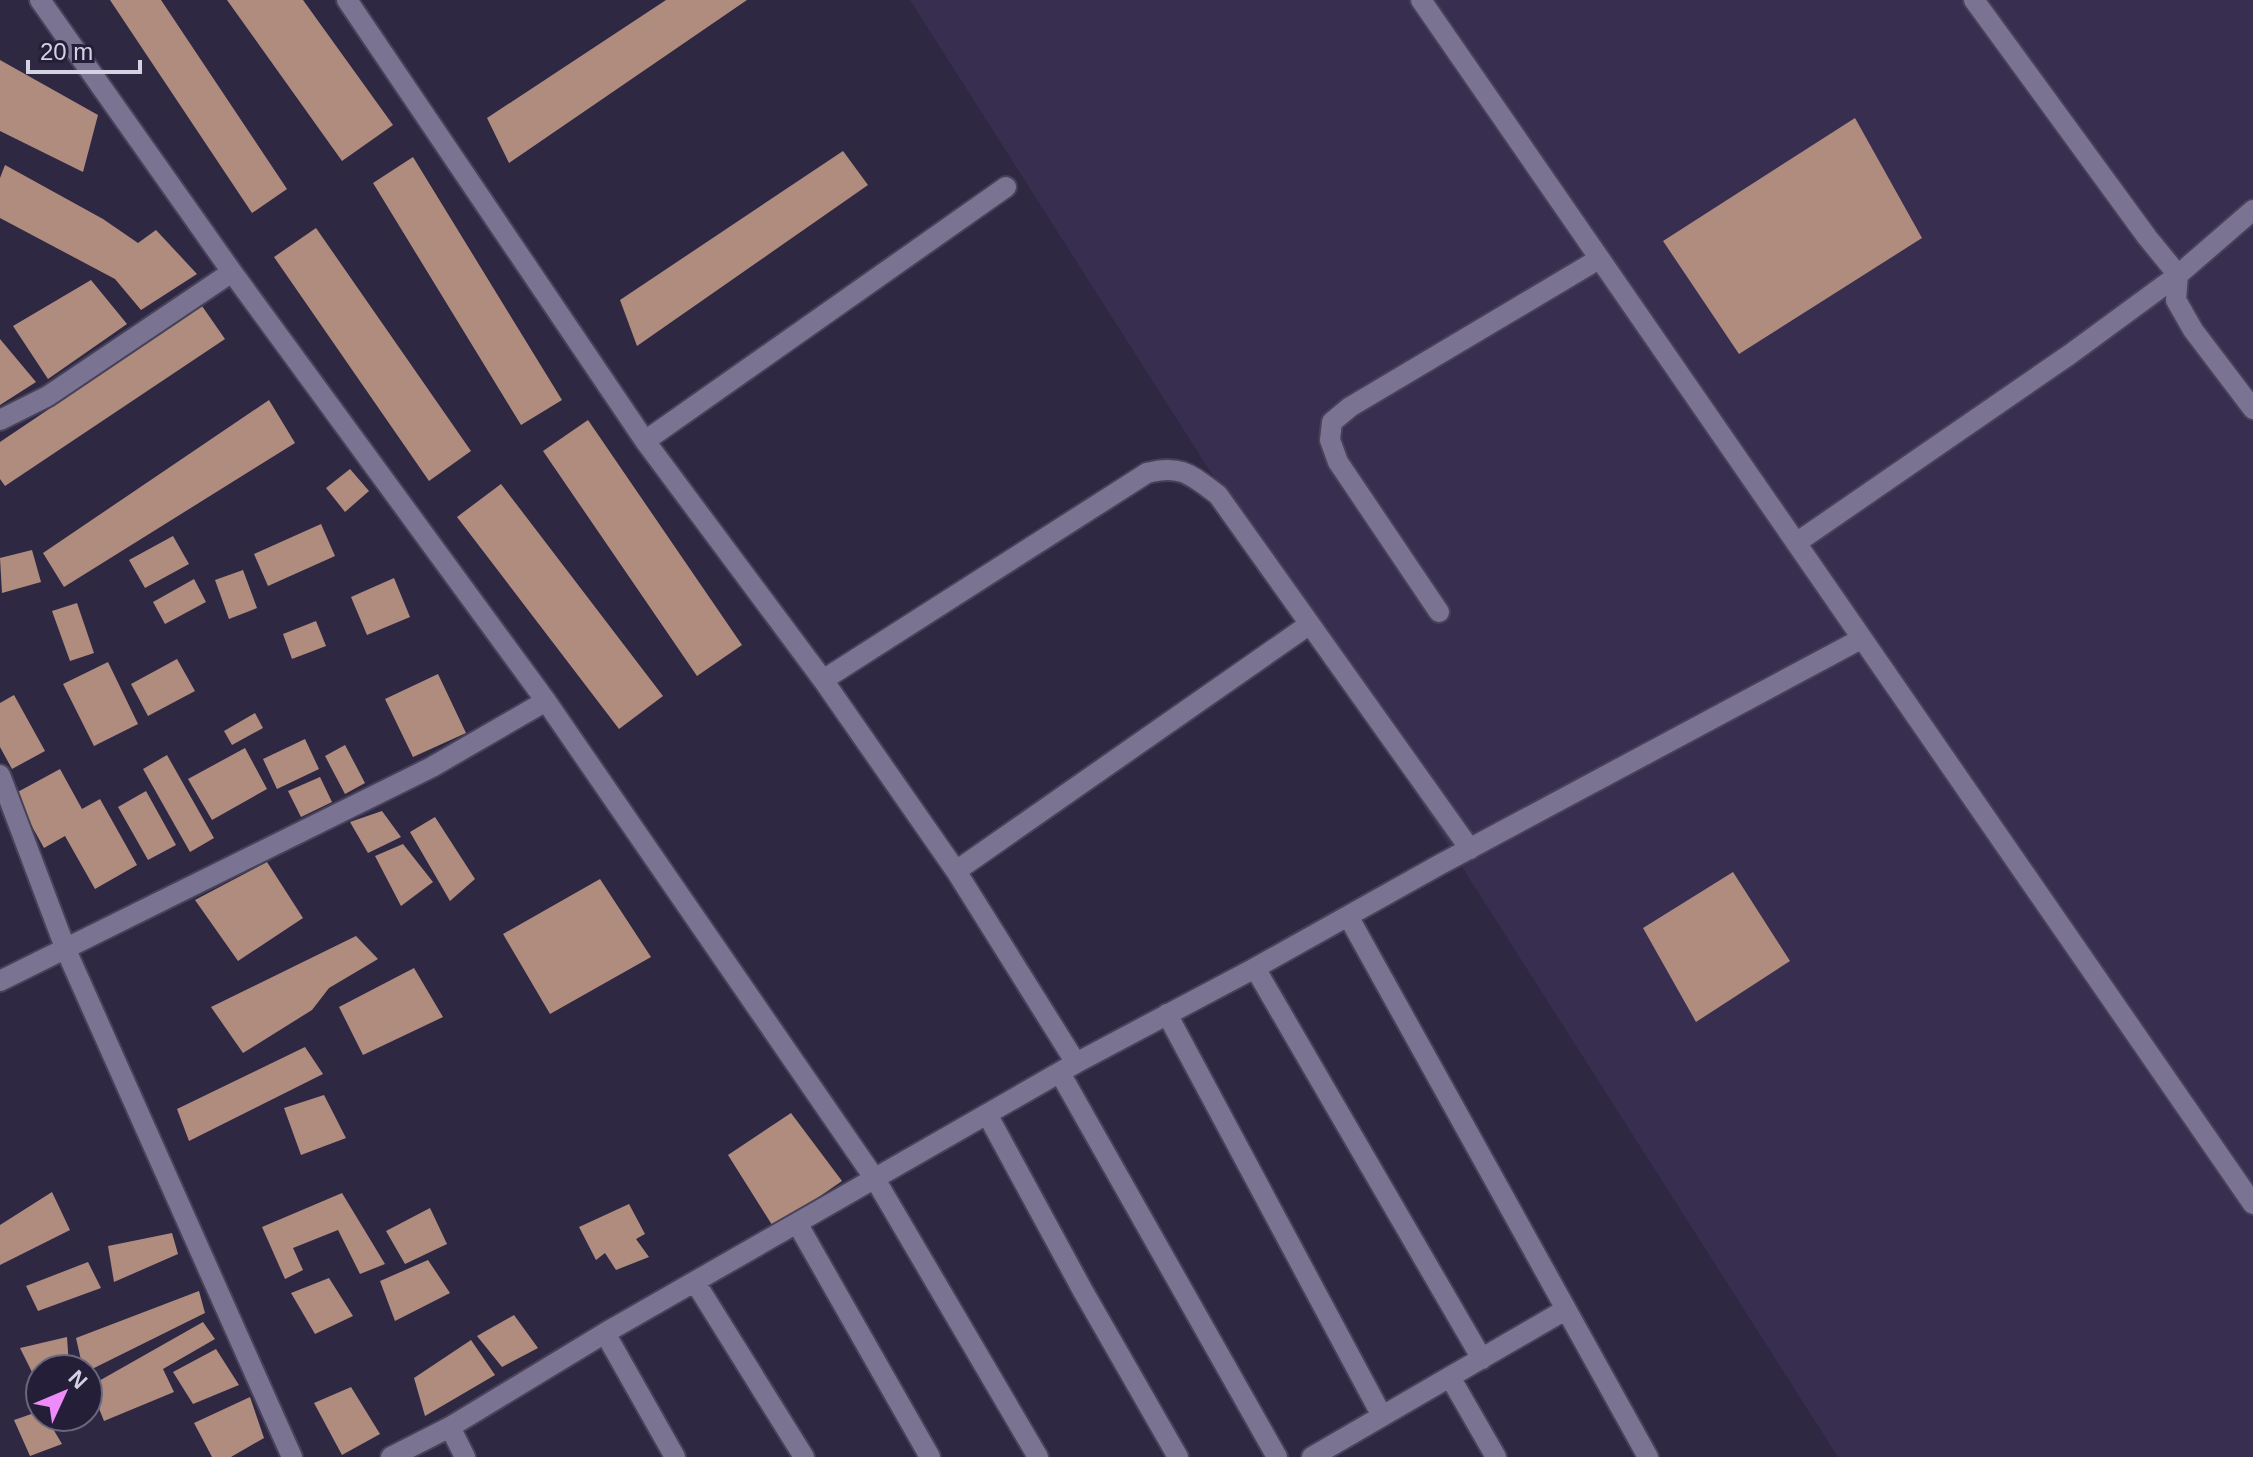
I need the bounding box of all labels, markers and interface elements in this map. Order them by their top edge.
scale bar [28,24,140,74]
text: 20 m [40,38,93,65]
north arrow [24,1353,104,1433]
text: N [64,1365,93,1394]

